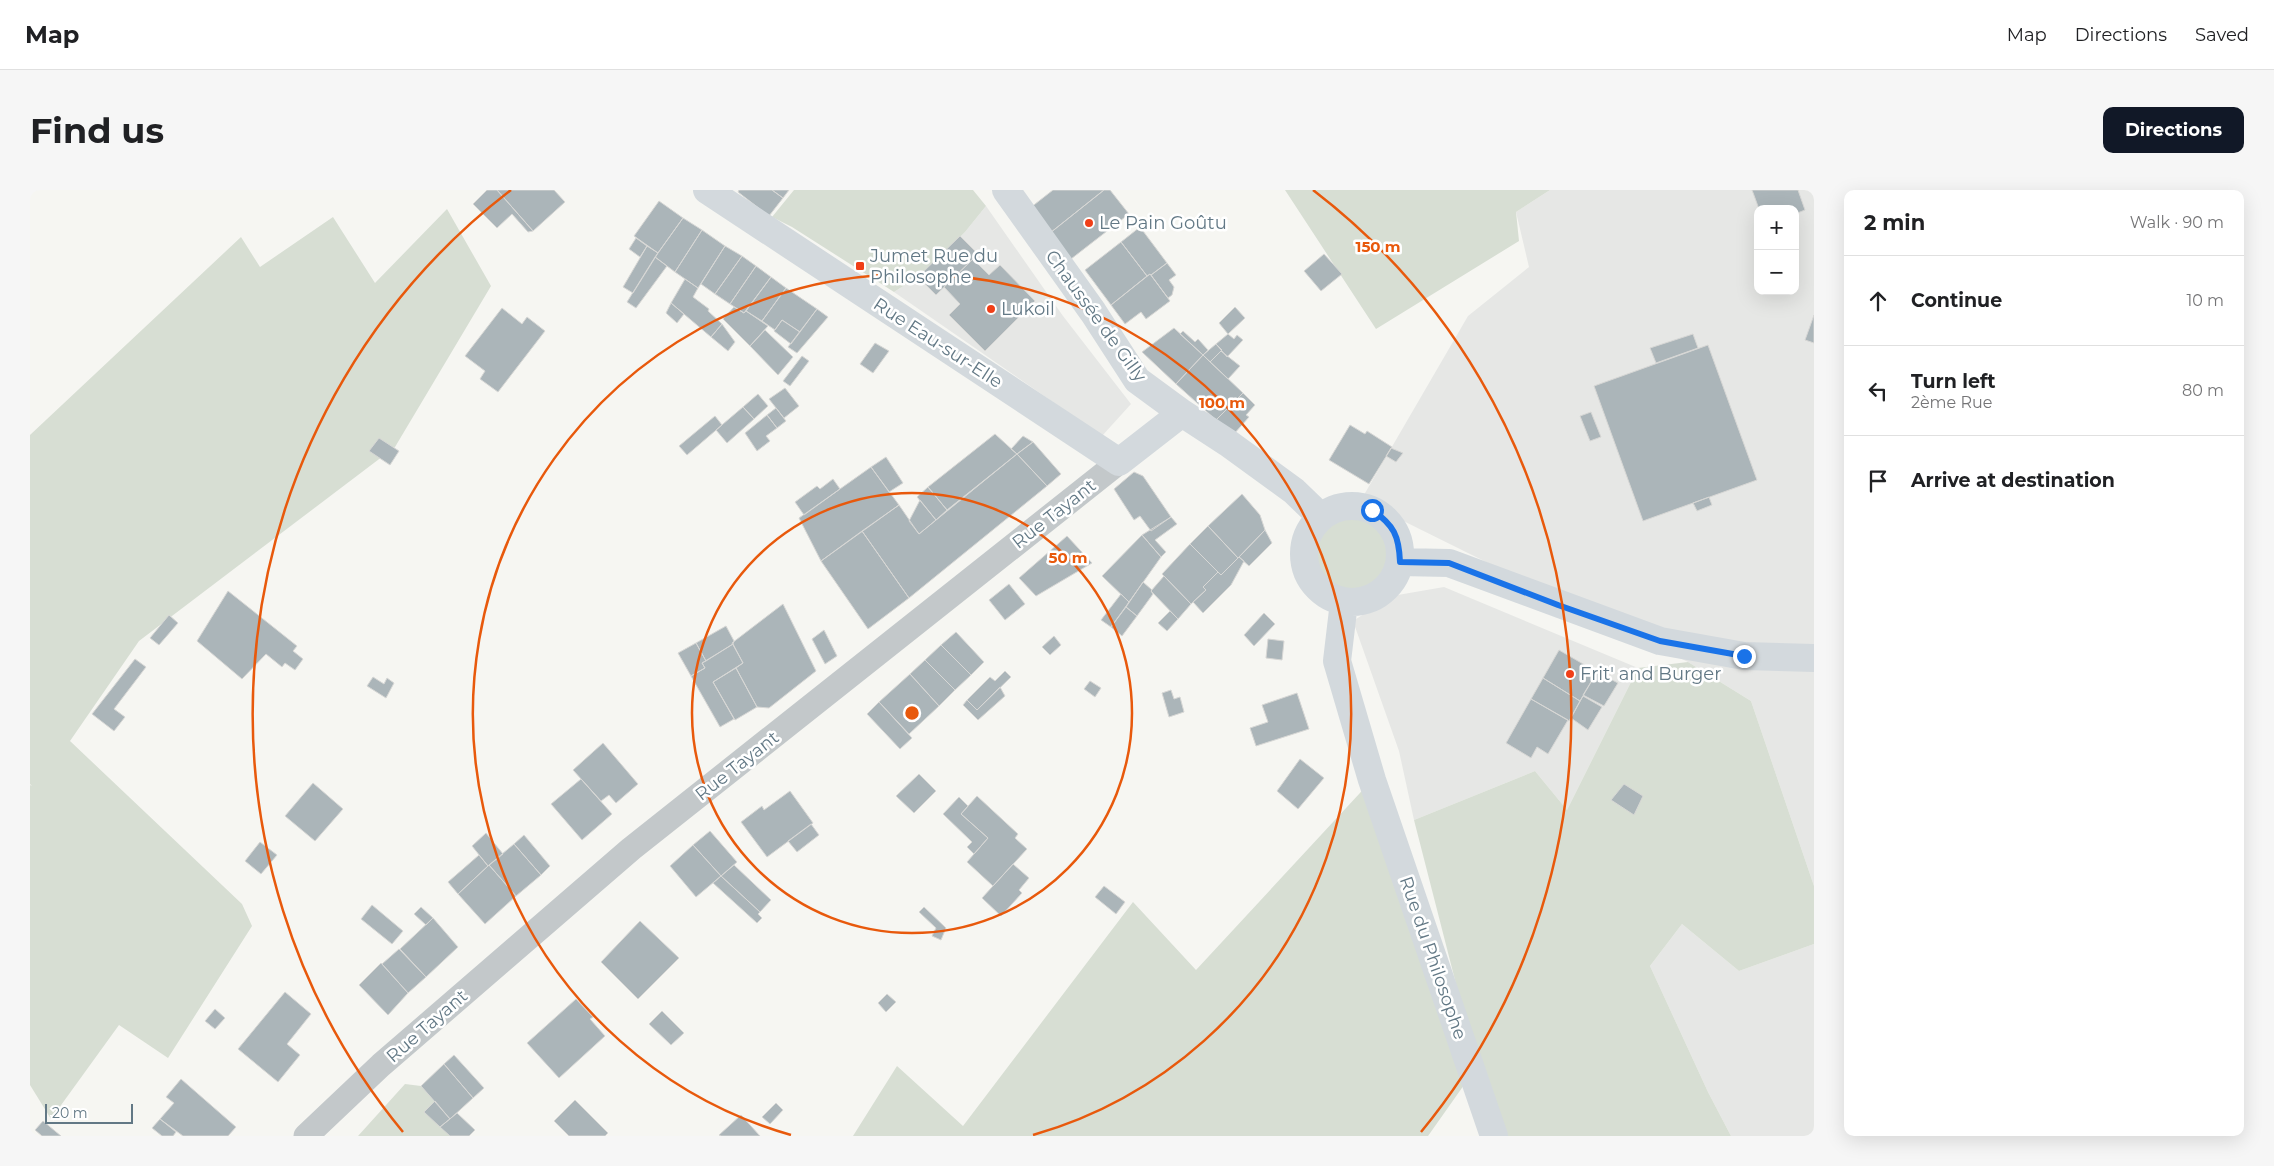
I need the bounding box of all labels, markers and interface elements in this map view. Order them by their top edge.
text: Map [25,20,79,49]
text: Map [2007,24,2047,46]
text: Directions [2075,24,2167,46]
text: Saved [2195,24,2249,46]
button: Directions [2103,107,2244,153]
text: Find us [30,109,164,152]
map controls [1754,205,1799,295]
button: + [1754,205,1799,250]
text: 2 min [1864,210,1925,235]
place label: Le Pain Goûtu [1099,212,1227,234]
text: Walk · 90 m [2130,213,2224,232]
marker: Le Pain Goûtu [1083,217,1095,229]
text: 150 m [1356,237,1400,256]
place label: Jumet Rue du Philosophe [869,245,998,288]
street label: Chaussée de Gilly [1041,246,1151,386]
button: − [1754,250,1799,295]
marker: Jumet Rue du Philosophe [854,260,866,272]
icon: ahead [1864,287,1892,315]
text: Continue [1911,289,2002,312]
text: 10 m [2186,291,2224,310]
street label: Rue Eau-sur-Elle [869,293,1007,393]
place label: Lukoil [1001,298,1055,320]
marker: Lukoil [985,303,997,315]
text: Turn left [1911,370,1996,393]
icon: left [1864,377,1892,405]
text: 80 m [2182,381,2224,400]
text: 100 m [1199,393,1245,412]
text: 2ème Rue [1911,393,1992,412]
icon: arrive [1864,467,1892,495]
text: Arrive at destination [1911,469,2115,492]
street label: Rue Tayant [1008,474,1100,554]
route start [1361,499,1384,522]
text: 50 m [1048,548,1088,567]
route end [1733,645,1756,668]
place label: Frit' and Burger [1580,663,1721,685]
marker: Frit' and Burger [1564,668,1576,680]
centre of rings [903,704,921,722]
street label: Rue Tayant [691,726,783,806]
street label: Rue du Philosophe [1395,874,1471,1043]
street label: Rue Tayant [382,985,472,1067]
scale bar [45,1101,132,1124]
text: 20 m [52,1104,88,1122]

